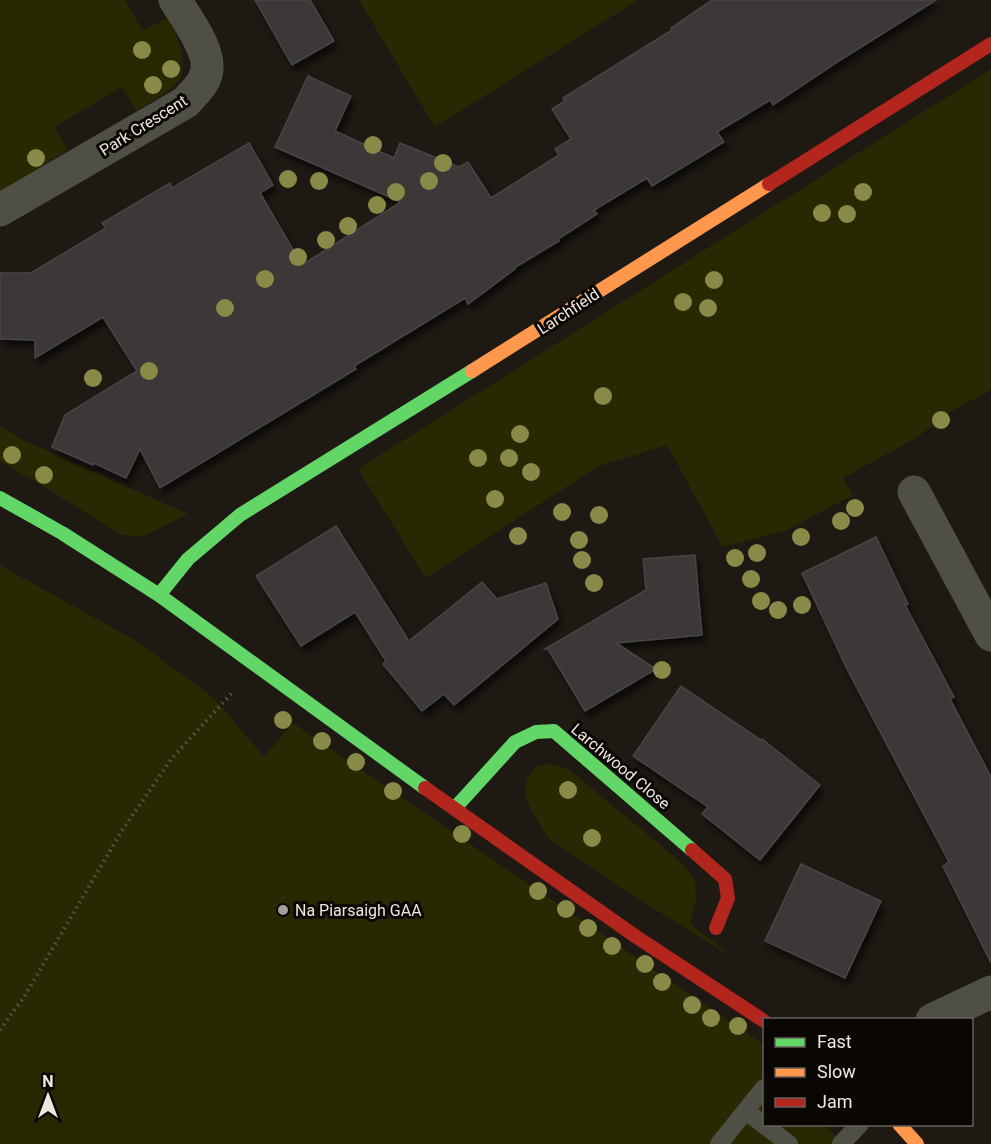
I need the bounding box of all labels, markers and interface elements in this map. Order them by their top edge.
street label: Park Crescent [96,91,191,160]
street label: Larchfield [534,284,603,338]
street label: Larchwood Close [567,720,674,813]
place label: Na Piarsaigh GAA [295,901,422,920]
marker: Na Piarsaigh GAA [276,903,290,917]
legend [763,1018,973,1126]
text: Fast [817,1031,852,1052]
text: Slow [817,1061,856,1082]
north arrow [18,1066,78,1126]
text: N [42,1072,54,1091]
text: Jam [817,1091,853,1112]

